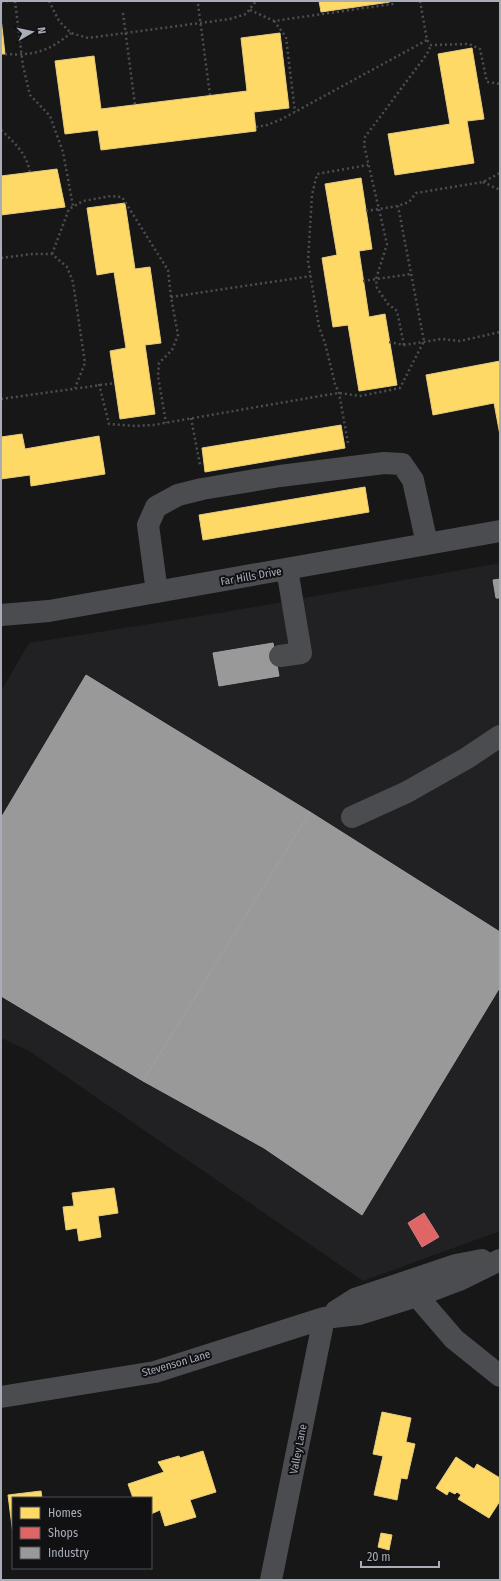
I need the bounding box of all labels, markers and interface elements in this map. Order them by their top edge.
north arrow [12,12,52,52]
text: N [34,26,48,35]
street label: Far Hills Drive [220,565,283,588]
street label: Stevenson Lane [140,1347,212,1379]
street label: Valley Lane [287,1423,310,1475]
legend [12,1497,152,1569]
text: Homes [48,1506,82,1520]
text: Shops [48,1526,78,1540]
scale bar [361,1543,439,1569]
text: Industry [48,1546,89,1560]
text: 20 m [367,1550,391,1564]

